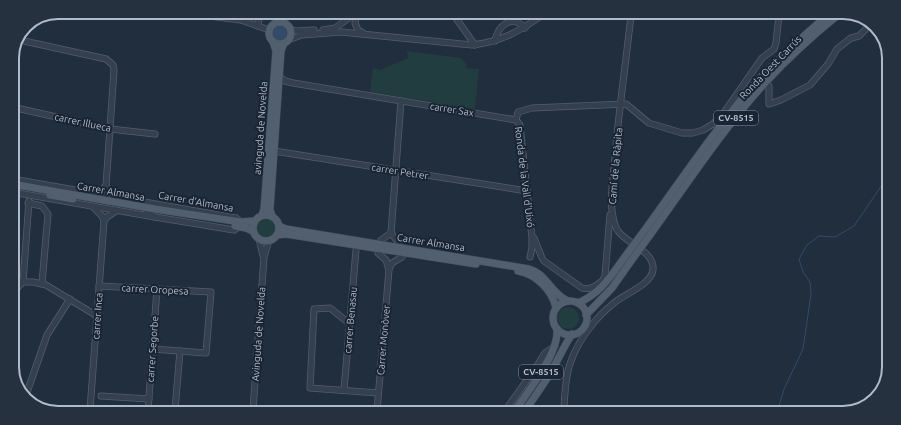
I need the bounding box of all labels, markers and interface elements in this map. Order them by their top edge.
street label: Ronda Oest Carrús [737,33,803,101]
street label: avinguda de Novelda [252,81,269,175]
street label: carrer Sax [429,101,475,118]
street label: carrer Illueca [54,111,112,134]
road number: CV-8515 [714,111,758,125]
street label: Ronda de la Vall d'Uixó [513,126,536,228]
street label: Camí de la Ràpita [607,127,624,205]
street label: carrer Petrer [371,162,429,181]
street label: Carrer Almansa [76,180,146,203]
street label: Carrer d'Almansa [157,189,234,214]
street label: Carrer Almansa [396,232,466,253]
street label: carrer Oropesa [121,282,189,297]
street label: Avinguda de Novelda [250,286,267,382]
street label: carrer Benasau [342,286,359,354]
street label: carrer Inca [90,292,105,340]
street label: Carrer Monòver [375,304,392,376]
street label: carrer Segorbe [145,316,160,383]
road number: CV-8515 [519,365,563,379]

